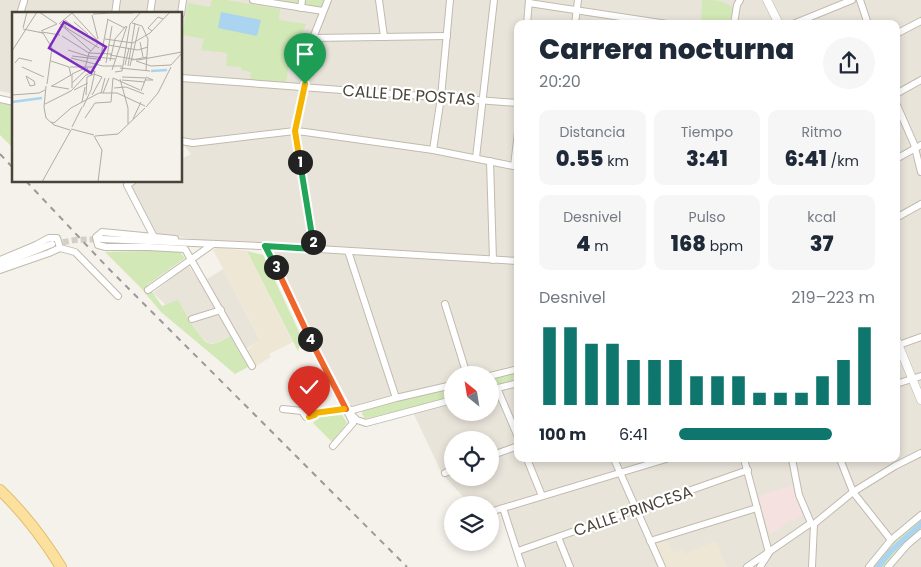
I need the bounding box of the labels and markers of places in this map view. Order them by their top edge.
pin [284,33,326,84]
pin: 1 [288,150,312,174]
pin: 2 [300,230,326,254]
pin: 3 [264,254,288,280]
pin: 4 [298,326,322,352]
pin [288,366,330,417]

